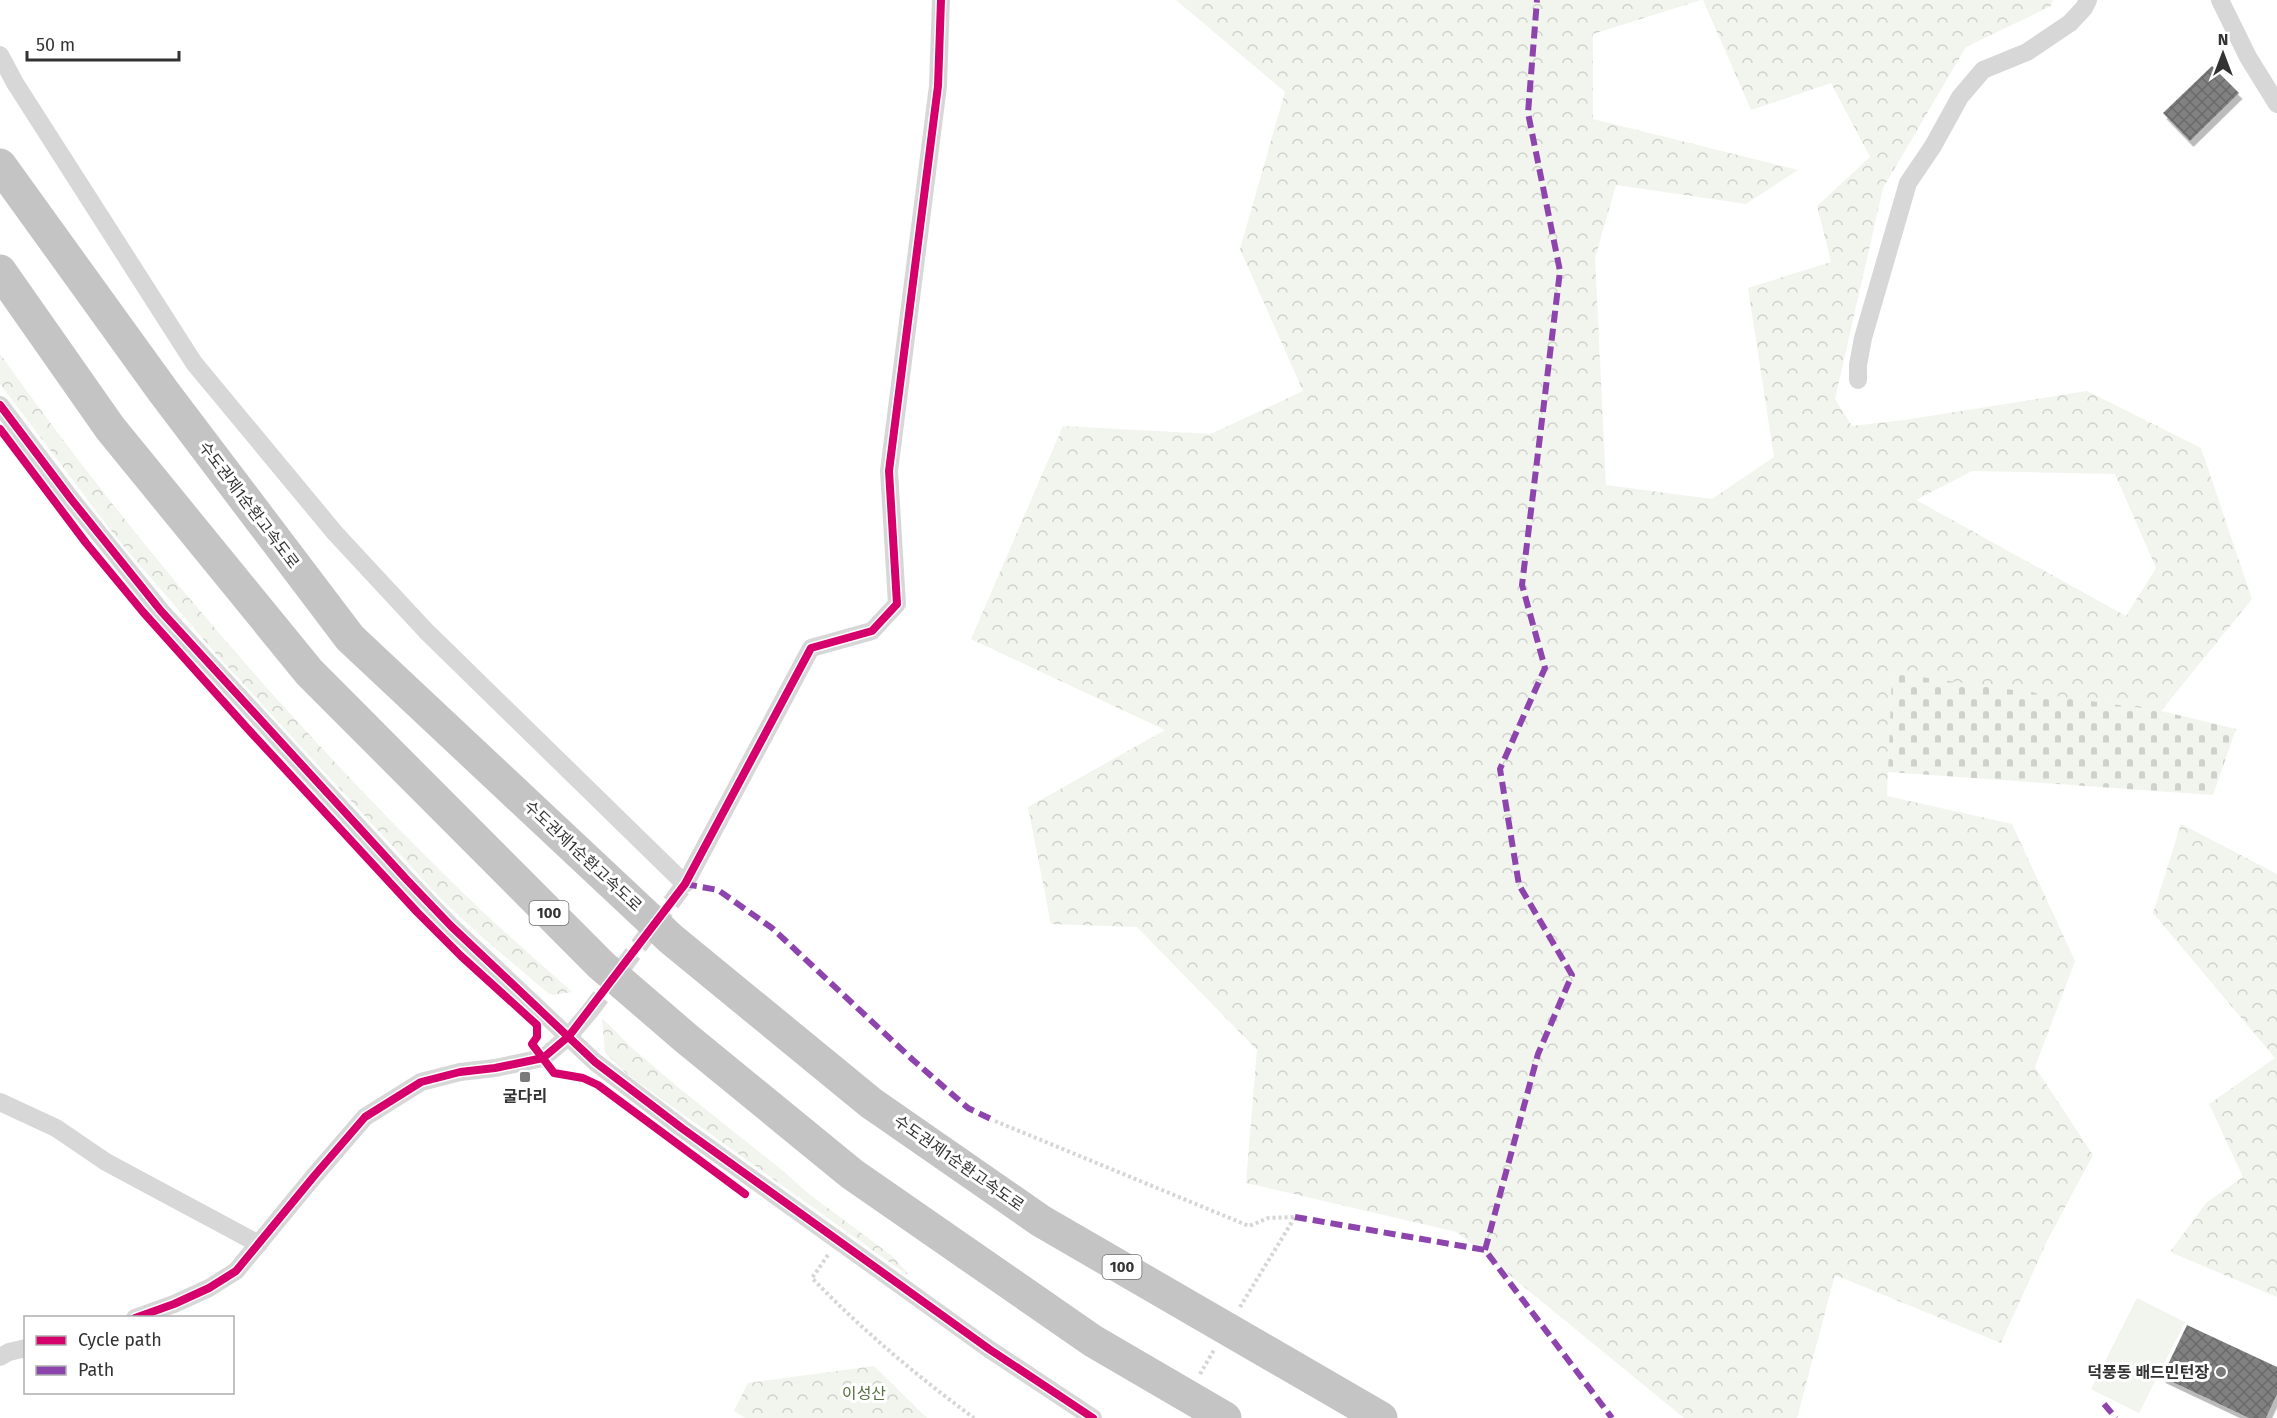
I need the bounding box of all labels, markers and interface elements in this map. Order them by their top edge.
scale bar [27,24,178,62]
north arrow [2193,24,2253,84]
text: N [2218,30,2228,49]
text: 50 m [36,34,75,56]
street label: 수도권제1순환고속도로 [195,438,303,572]
street label: 수도권제1순환고속도로 [520,796,646,916]
road number: 100 [530,901,568,925]
marker: 굴다리 [518,1070,532,1084]
place label: 굴다리 [503,1087,547,1106]
street label: 수도권제1순환고속도로 [890,1111,1028,1215]
road number: 100 [1102,1255,1142,1279]
legend [24,1316,234,1394]
text: Cycle path [78,1329,162,1351]
text: Path [78,1359,114,1381]
place label: 덕풍동 배드민턴장 [2087,1363,2209,1382]
marker: 덕풍동 배드민턴장 [2214,1365,2228,1379]
park label: 이성산 [842,1384,886,1403]

